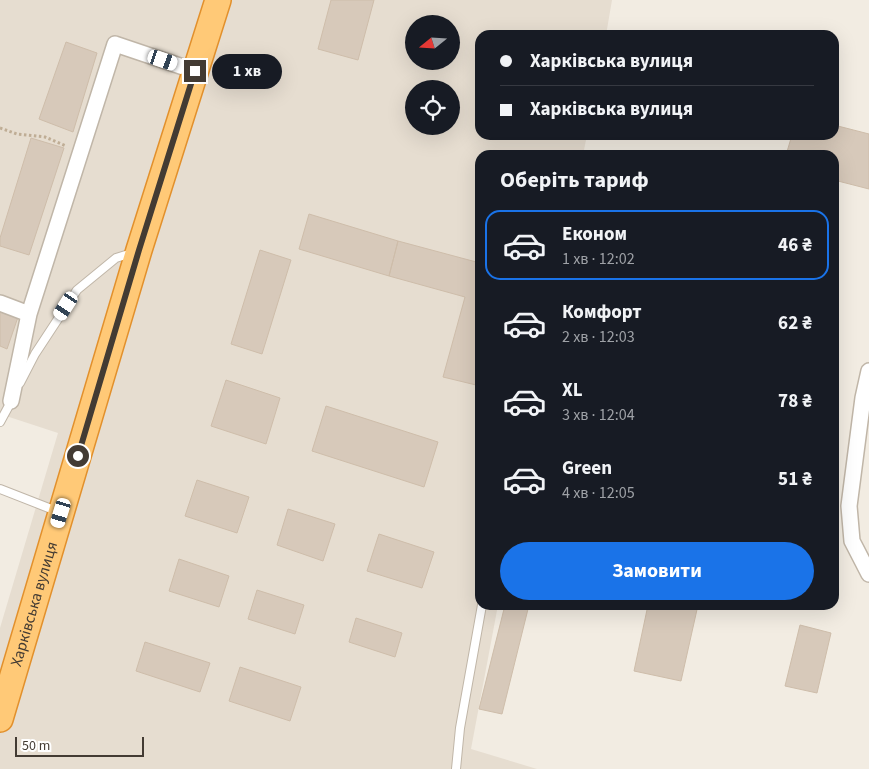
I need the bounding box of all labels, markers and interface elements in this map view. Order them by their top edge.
north arrow [405,15,460,70]
map controls [405,15,460,135]
car [146,48,179,72]
text: Харківська вулиця [530,48,693,75]
callout: 1 хв [212,54,282,88]
route end [184,60,206,82]
text: 1 хв [233,60,261,82]
button: locate [405,80,460,135]
text: Харківська вулиця [530,96,693,123]
text: Оберіть тариф [500,164,649,196]
text: Економ [562,221,627,248]
icon: car [502,223,547,268]
text: 46 ₴ [778,232,812,259]
text: 1 хв · 12:02 [562,248,635,270]
car [51,289,80,323]
text: Комфорт [562,299,642,326]
icon: car [502,301,547,346]
text: 62 ₴ [778,310,812,337]
text: 2 хв · 12:03 [562,326,635,348]
text: XL [562,377,583,404]
icon: car [502,379,547,424]
text: 78 ₴ [778,388,812,415]
text: 3 хв · 12:04 [562,404,635,426]
route start [67,445,89,467]
text: Green [562,455,612,482]
icon: car [502,457,547,502]
text: 51 ₴ [778,466,812,493]
text: 4 хв · 12:05 [562,482,635,504]
car [49,496,72,530]
street label: Харківська вулиця [5,539,63,669]
button: Замовити [500,542,814,600]
scale bar [15,734,144,757]
text: 50 m [22,736,50,756]

